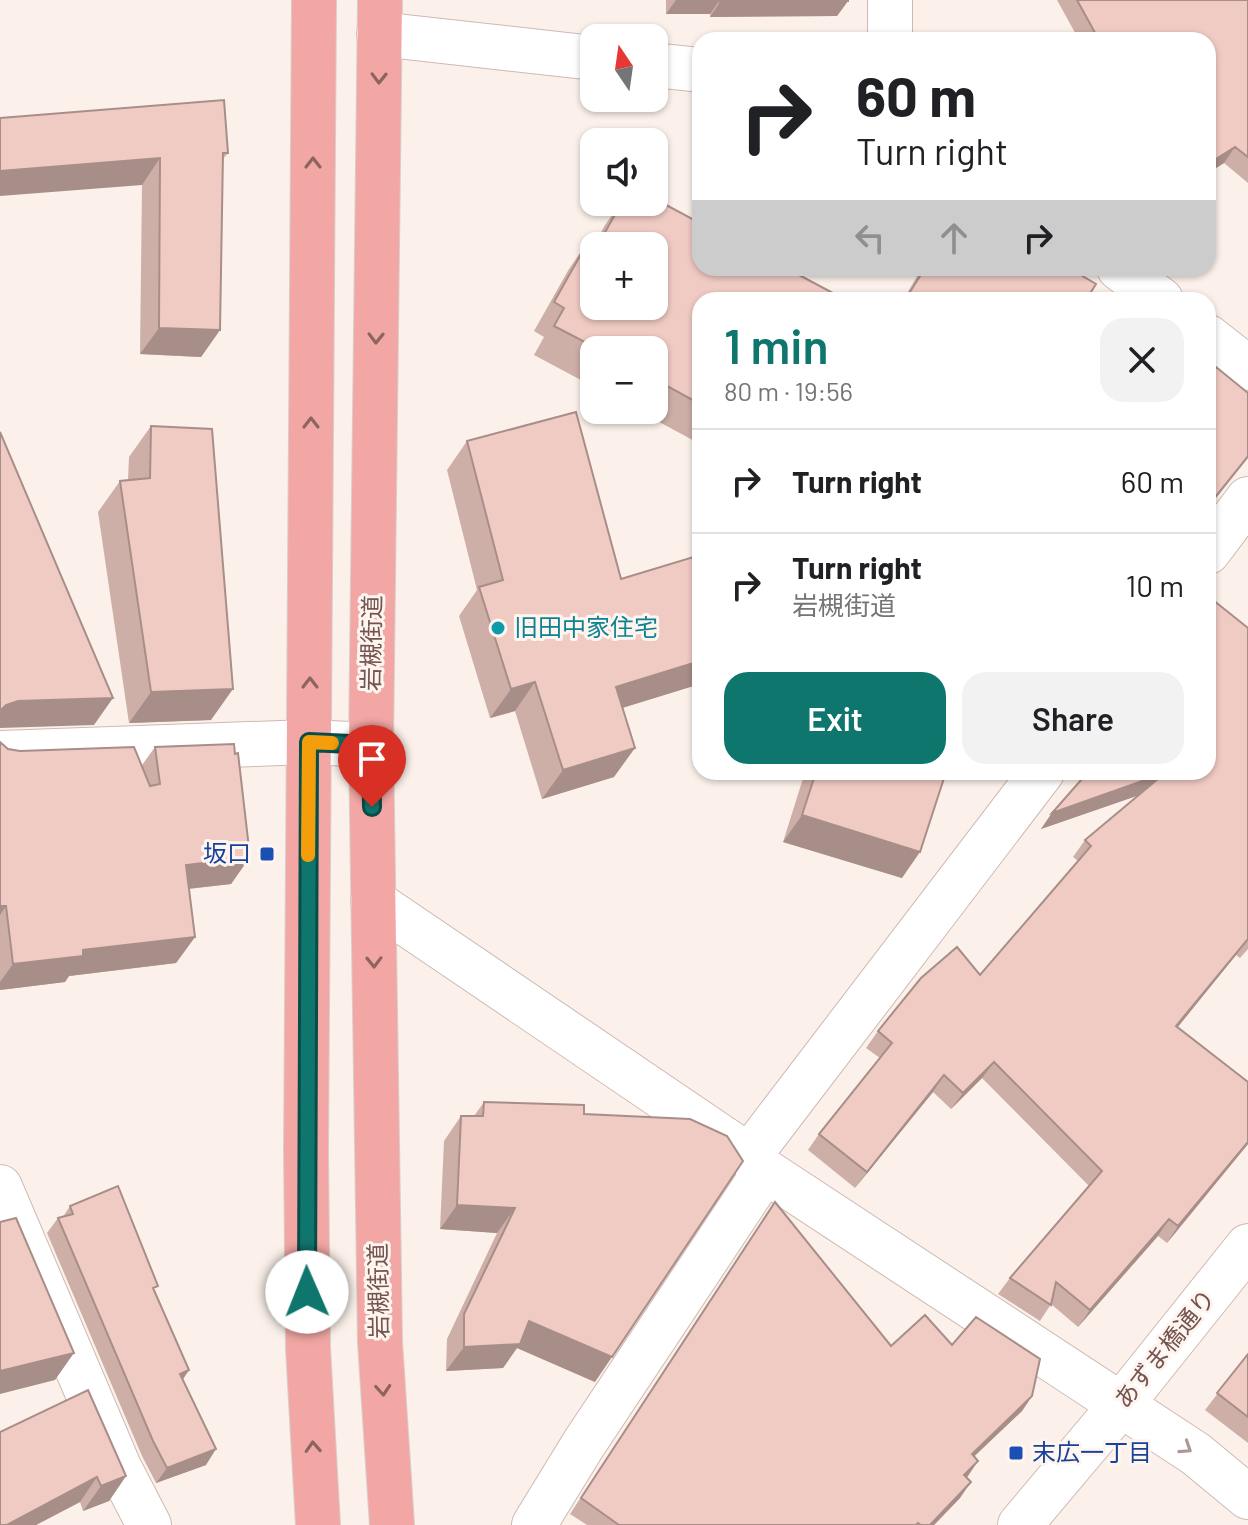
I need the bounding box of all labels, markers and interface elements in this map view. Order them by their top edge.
north arrow [580,24,668,112]
map controls [580,24,668,424]
text: 60 m [856,61,976,128]
icon: right [724,64,828,168]
one-way arrow [370,72,388,85]
button: sound [580,128,668,216]
text: Turn right [856,129,1008,172]
one-way arrow [304,156,322,169]
icon: left [848,216,892,260]
icon: ahead [932,216,976,260]
icon: right [1016,216,1060,260]
button: + [580,232,668,320]
text: 1 min [724,316,829,374]
button: close [1100,318,1184,402]
one-way arrow [367,332,385,345]
button: − [580,336,668,424]
text: 80 m · 19:56 [724,375,853,406]
one-way arrow [302,416,320,429]
icon: right [724,459,768,503]
text: Turn right [792,463,922,499]
text: 60 m [1121,463,1184,499]
text: Turn right [792,549,922,585]
icon: right [724,563,768,607]
text: 10 m [1126,567,1184,603]
text: 岩槻街道 [792,589,896,620]
street label: 岩槻街道 [355,595,386,691]
place label: 旧田中家住宅 [514,612,658,641]
marker: 旧田中家住宅 [489,619,507,637]
button: Exit [724,672,946,764]
button: Share [962,672,1184,764]
one-way arrow [301,676,318,689]
pin [338,725,406,807]
icon: arrive [350,737,394,781]
place label: 坂口 [203,838,251,867]
marker: 坂口 [258,845,276,863]
one-way arrow [365,956,383,969]
street label: 岩槻街道 [362,1243,393,1339]
position arrow [265,1250,349,1334]
street label: あずま橋通り [1107,1283,1220,1413]
one-way arrow [374,1384,391,1397]
place label: 末広一丁目 [1032,1437,1152,1466]
one-way arrow [1177,1439,1192,1454]
one-way arrow [305,1440,322,1453]
marker: 末広一丁目 [1007,1444,1025,1462]

